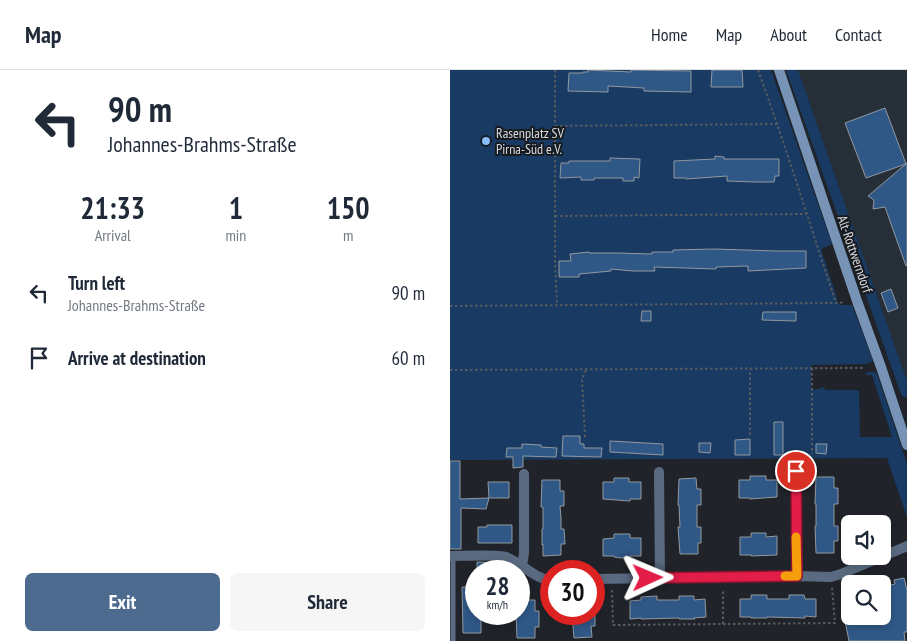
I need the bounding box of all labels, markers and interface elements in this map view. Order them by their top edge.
text: Map [25,19,62,50]
text: Home [651,23,688,46]
text: Map [716,23,742,46]
text: About [770,23,807,46]
text: Contact [835,23,882,46]
text: 90 m [108,86,172,132]
icon: left [25,90,90,155]
place label: Rasenplatz SV Pirna-Süd e.V. [496,124,564,158]
text: Johannes-Brahms-Straße [108,130,297,158]
marker: Rasenplatz SV Pirna-Süd e.V. [480,135,492,147]
text: 21:33 [80,188,145,227]
text: 1 [229,188,243,227]
text: 150 [327,188,370,227]
street label: Alt-Rottwerndorf [833,213,877,296]
text: Arrival [95,225,131,245]
text: min [225,225,246,245]
text: m [343,225,353,245]
text: Turn left [68,271,125,295]
icon: left [25,279,53,307]
text: 90 m [392,281,425,305]
text: Johannes-Brahms-Straße [68,295,205,315]
icon: arrive [25,344,53,372]
text: Arrive at destination [68,346,206,370]
text: 60 m [392,346,425,370]
pin [775,450,817,492]
icon: arrive [782,457,810,485]
map controls [841,515,891,625]
button: sound [841,515,891,565]
position arrow [621,551,673,603]
speed limit sign: 30 [540,560,605,625]
text: 28 [486,570,509,602]
button: Exit [25,573,220,631]
button: Share [230,573,425,631]
button: search [841,575,891,625]
text: km/h [487,597,508,612]

